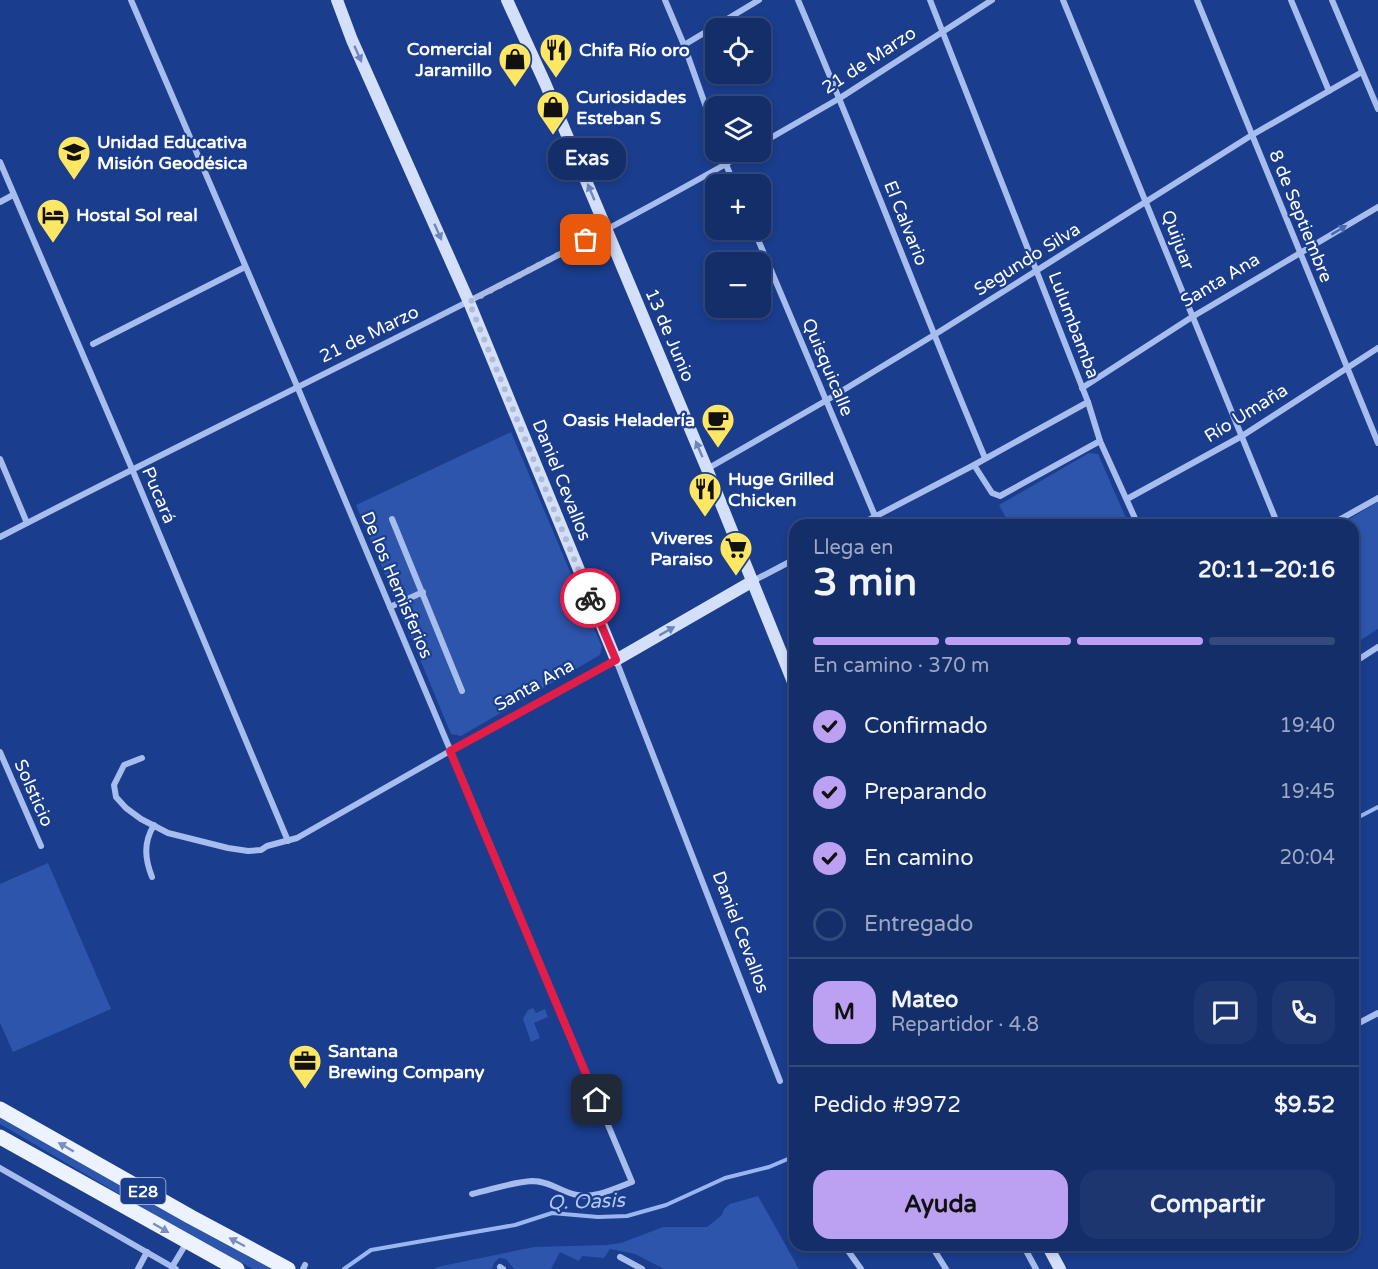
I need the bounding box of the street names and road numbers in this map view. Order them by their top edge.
street label: 21 de Marzo [818,21,920,99]
street label: 8 de Septiembre [1264,147,1338,285]
street label: El Calvario [879,177,933,269]
street label: Quijuar [1157,207,1199,273]
street label: Segundo Silva [970,218,1084,300]
street label: Santa Ana [1177,248,1263,312]
street label: Lulumbamba [1044,268,1104,382]
street label: 13 de Junio [640,285,700,385]
street label: 21 de Marzo [316,300,422,368]
street label: Quisquicalle [798,315,858,419]
street label: Río Umaña [1200,379,1292,447]
street label: Daniel Cevallos [528,416,596,544]
street label: Pucará [137,463,181,527]
street label: De los Hemisferios [356,508,438,662]
street label: Santa Ana [490,654,578,716]
street label: Solsticio [9,756,59,830]
street label: Daniel Cevallos [708,868,774,996]
road number: E28 [120,1178,166,1204]

